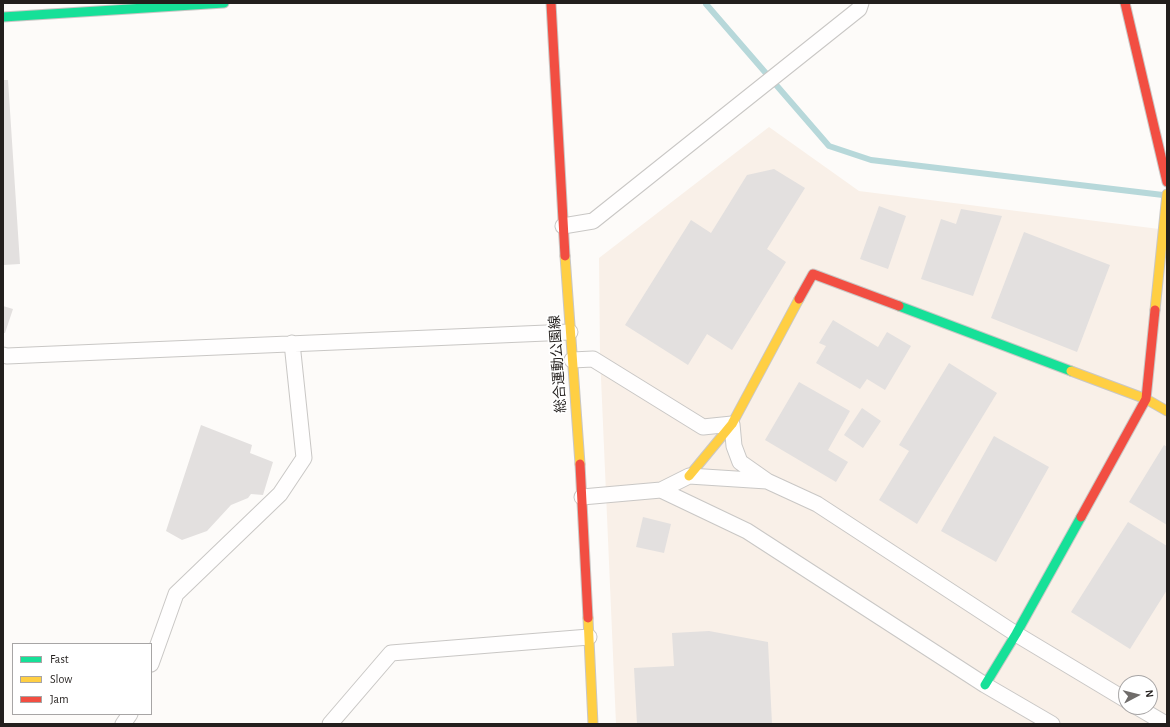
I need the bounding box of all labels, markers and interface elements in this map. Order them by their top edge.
street label: 総合運動公園線 [546,315,570,413]
legend [12,643,152,715]
text: Fast [50,653,69,665]
text: Slow [50,673,72,685]
north arrow [1118,675,1158,715]
text: N [1143,689,1155,698]
text: Jam [50,693,69,705]

